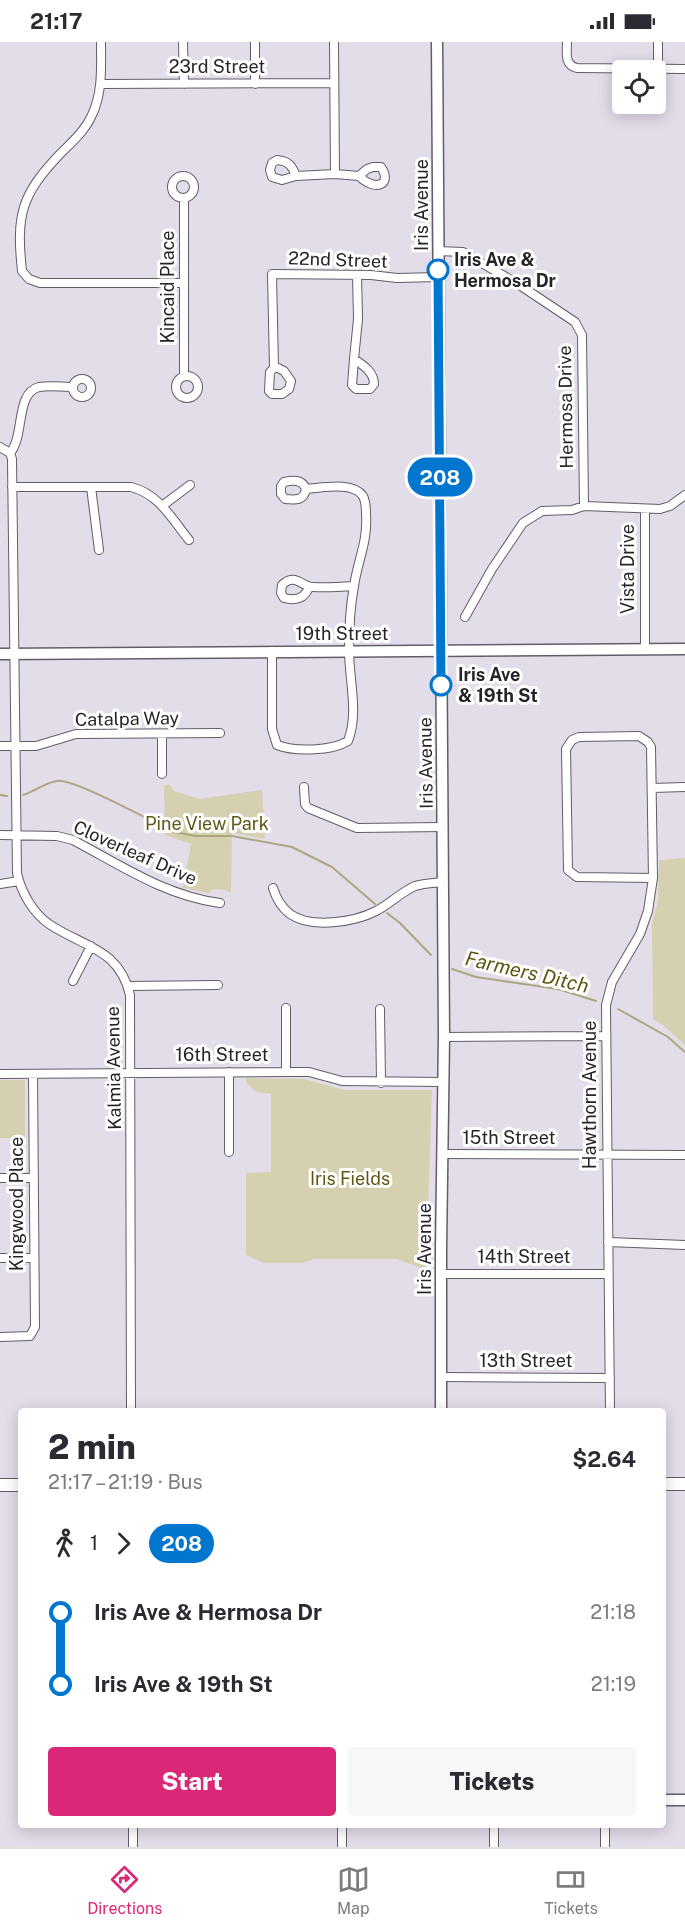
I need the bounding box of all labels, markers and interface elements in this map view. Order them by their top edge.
text: 21:17 [30,8,83,34]
street label: 23rd Street [169,56,265,77]
map controls [612,60,666,114]
button: locate [612,60,666,114]
street label: Iris Avenue [411,159,432,251]
street label: Kincaid Place [157,230,178,344]
street label: 22nd Street [288,247,388,272]
place label: Iris Ave & Hermosa Dr [454,249,557,291]
marker: Iris Ave & Hermosa Dr [427,259,449,281]
street label: Hermosa Drive [554,345,577,469]
line badge: 208 [406,458,474,496]
text: 208 [420,465,460,490]
street label: Vista Drive [617,524,638,614]
street label: 19th Street [296,623,388,644]
place label: Iris Ave & 19th St [458,664,538,706]
marker: Iris Ave & 19th St [430,674,452,696]
street label: Catalpa Way [75,707,180,730]
street label: Iris Avenue [414,717,437,809]
park label: Pine View Park [145,813,269,834]
street label: Cloverleaf Drive [70,816,200,889]
water label: Farmers Ditch [463,946,591,998]
street label: Kalmia Avenue [102,1006,125,1130]
street label: Hawthorn Avenue [579,1021,600,1169]
street label: 16th Street [176,1044,268,1065]
street label: 15th Street [462,1127,556,1148]
street label: Kingwood Place [6,1137,27,1271]
park label: Iris Fields [310,1168,390,1189]
street label: Iris Avenue [414,1203,435,1295]
street label: 14th Street [478,1246,570,1267]
street label: 13th Street [480,1350,573,1371]
text: 2 min [48,1428,136,1466]
text: $2.64 [572,1446,636,1472]
text: 21:17 – 21:19 · Bus [48,1470,203,1494]
icon: walk [48,1527,81,1560]
icon: forward [107,1527,140,1560]
text: 1 [90,1531,98,1555]
text: 208 [161,1531,202,1556]
text: Iris Ave & Hermosa Dr [94,1599,322,1625]
text: 21:18 [590,1600,636,1624]
text: Iris Ave & 19th St [94,1671,273,1697]
text: 21:19 [591,1672,636,1696]
button: Start [48,1747,336,1816]
button: Tickets [348,1747,636,1816]
tab: Directions [87,1863,162,1918]
tab: Map [337,1863,370,1918]
tab: Tickets [544,1863,598,1918]

